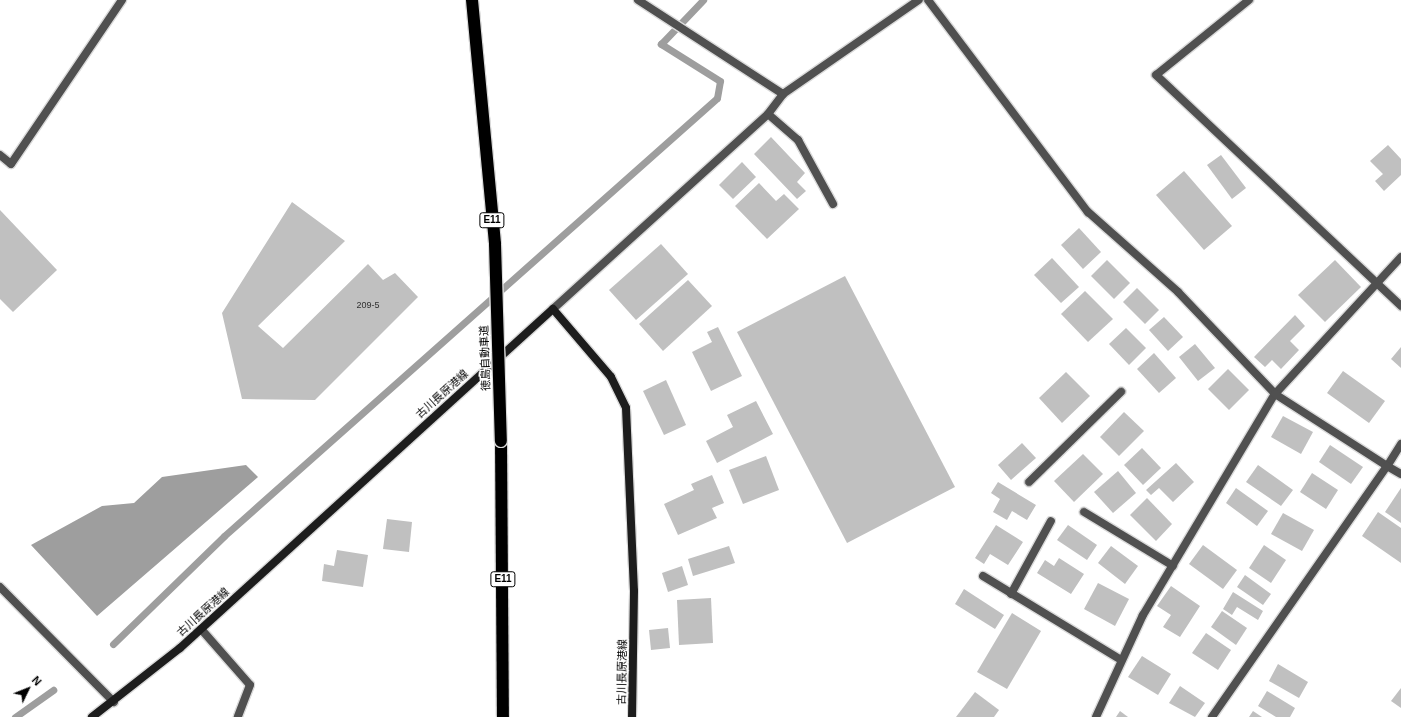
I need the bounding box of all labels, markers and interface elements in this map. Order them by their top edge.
road number: E11 [479,212,505,228]
house number: 209-5 [356,300,380,310]
street label: 徳島自動車道 [477,325,493,391]
street label: 古川長原港線 [413,367,471,421]
road number: E11 [490,571,516,587]
street label: 古川長原港線 [174,585,232,639]
street label: 古川長原港線 [615,639,629,705]
north arrow [8,669,48,709]
text: N [30,674,44,688]

